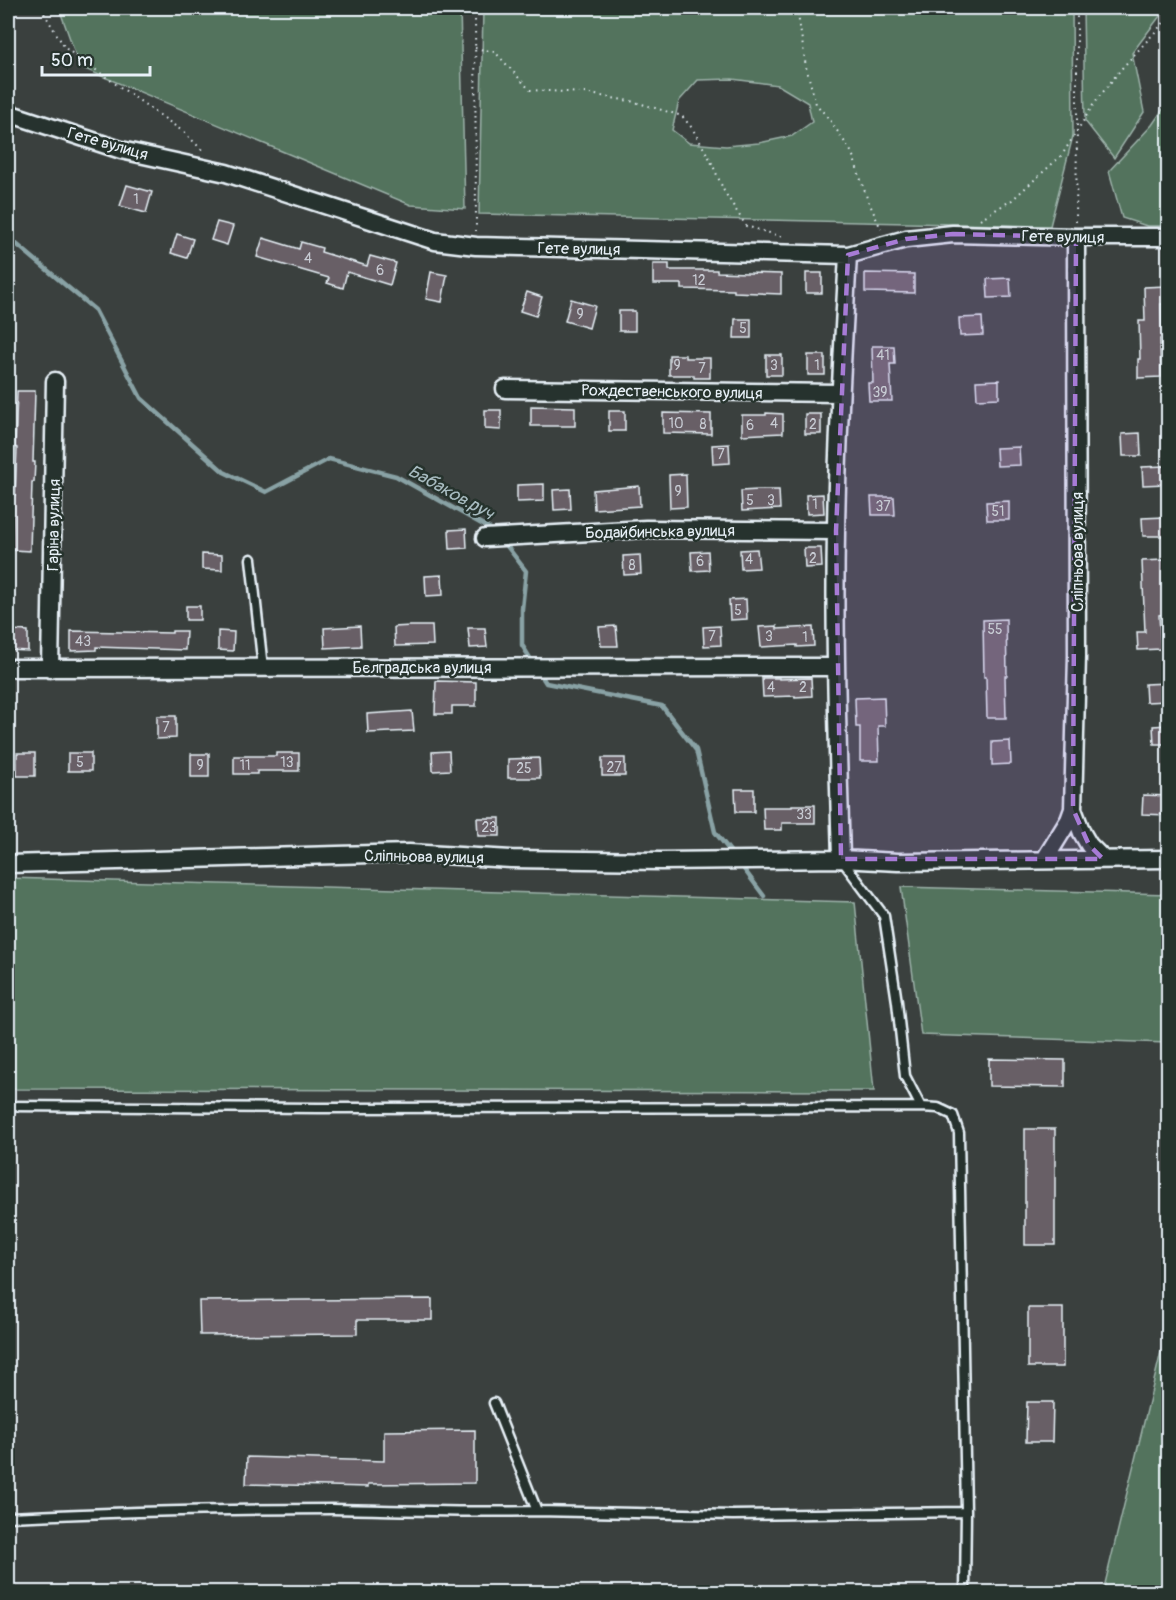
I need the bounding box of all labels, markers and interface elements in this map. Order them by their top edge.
scale bar [42,39,150,77]
text: 50 m [51,49,93,72]
street label: Гете вулиця [65,123,150,165]
house number: 1 [133,191,139,208]
street label: Гете вулиця [1021,226,1105,248]
street label: Гете вулиця [537,238,621,260]
house number: 4 [304,250,312,267]
house number: 6 [376,262,384,279]
house number: 12 [692,272,706,289]
house number: 9 [576,306,584,323]
house number: 5 [739,320,747,337]
house number: 41 [876,347,890,364]
house number: 9 [673,357,681,374]
house number: 3 [770,357,778,374]
house number: 1 [814,357,820,374]
house number: 7 [698,360,706,377]
street label: Рождественського вулиця [581,380,763,404]
house number: 39 [872,384,888,401]
house number: 10 [668,415,684,432]
house number: 4 [770,415,778,432]
house number: 8 [699,416,707,433]
house number: 2 [809,416,817,433]
house number: 6 [746,417,754,434]
house number: 7 [717,446,725,463]
water label: Бабаков.руч [404,460,498,526]
street label: Гаріна вулиця [43,479,65,571]
house number: 9 [674,483,682,500]
house number: 5 [746,492,754,509]
house number: 3 [767,492,775,509]
street label: Сліпньова вулиця [1068,492,1088,612]
house number: 1 [812,496,818,513]
house number: 37 [875,498,891,515]
house number: 51 [991,503,1005,520]
street label: Бодайбинська вулиця [585,521,735,543]
house number: 2 [809,550,817,567]
house number: 4 [745,551,753,568]
house number: 6 [696,553,704,570]
house number: 8 [628,557,636,574]
house number: 5 [734,602,742,619]
house number: 55 [987,621,1003,638]
house number: 7 [708,628,716,645]
house number: 3 [765,628,773,645]
house number: 1 [802,629,808,646]
house number: 43 [75,633,91,650]
street label: Бєлградська вулиця [352,658,492,678]
house number: 4 [767,679,775,696]
house number: 2 [799,679,807,696]
house number: 7 [162,719,170,736]
house number: 5 [76,754,84,771]
house number: 13 [280,754,294,771]
house number: 9 [196,757,204,774]
house number: 11 [240,757,250,774]
house number: 27 [606,759,622,776]
house number: 25 [516,760,532,777]
house number: 33 [796,806,812,823]
house number: 23 [481,819,497,836]
street label: Сліпньова вулиця [364,846,484,868]

